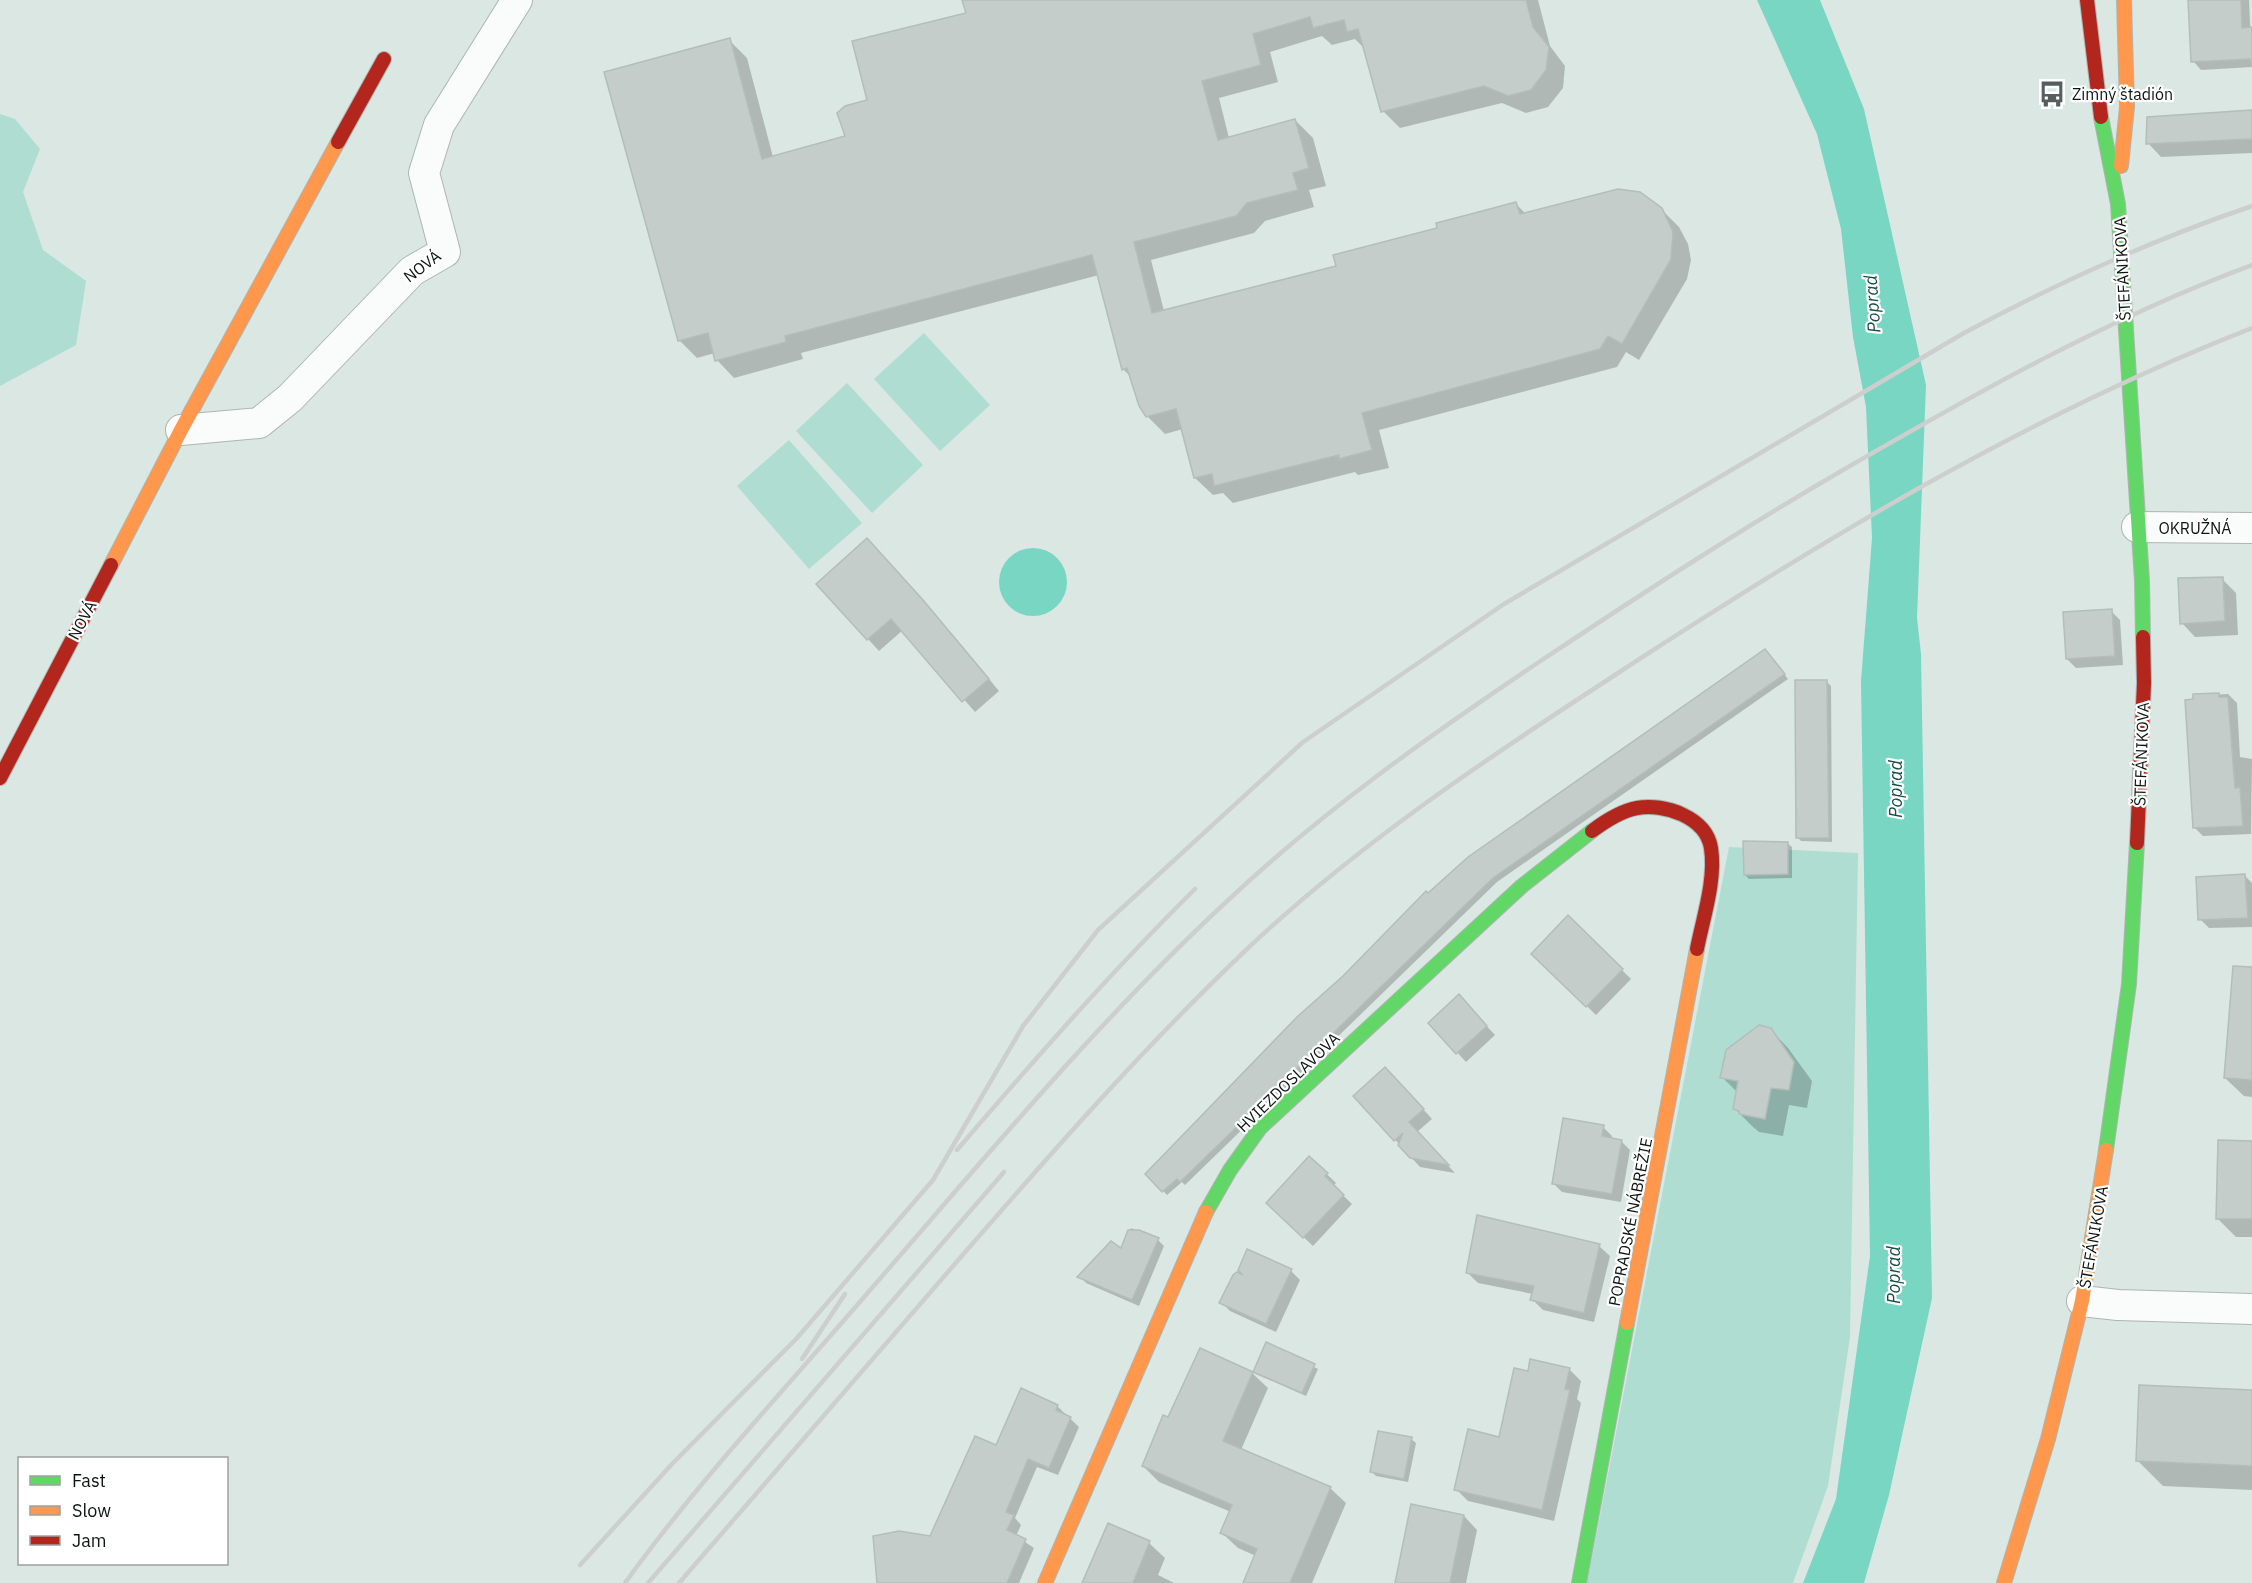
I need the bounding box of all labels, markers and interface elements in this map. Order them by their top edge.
bus stop icon: Zimný štadión [2037,79,2067,109]
place label: Zimný štadión [2072,84,2173,104]
street label: ŠTEFÁNIKOVA [2108,217,2135,322]
street label: NOVÁ [399,245,445,287]
water label: Poprad [1858,274,1885,334]
street label: OKRUŽNÁ [2158,517,2232,538]
street label: NOVÁ [62,596,101,643]
street label: ŠTEFÁNIKOVA [2128,702,2153,806]
water label: Poprad [1884,760,1907,818]
street label: HVIEZDOSLAVOVA [1232,1028,1344,1136]
street label: POPRADSKÉ NÁBREŽIE [1603,1136,1656,1308]
street label: ŠTEFÁNIKOVA [2073,1184,2112,1290]
water label: Poprad [1882,1246,1905,1304]
legend [18,1457,228,1565]
text: Fast [72,1469,106,1492]
text: Slow [72,1499,111,1522]
text: Jam [72,1529,107,1552]

